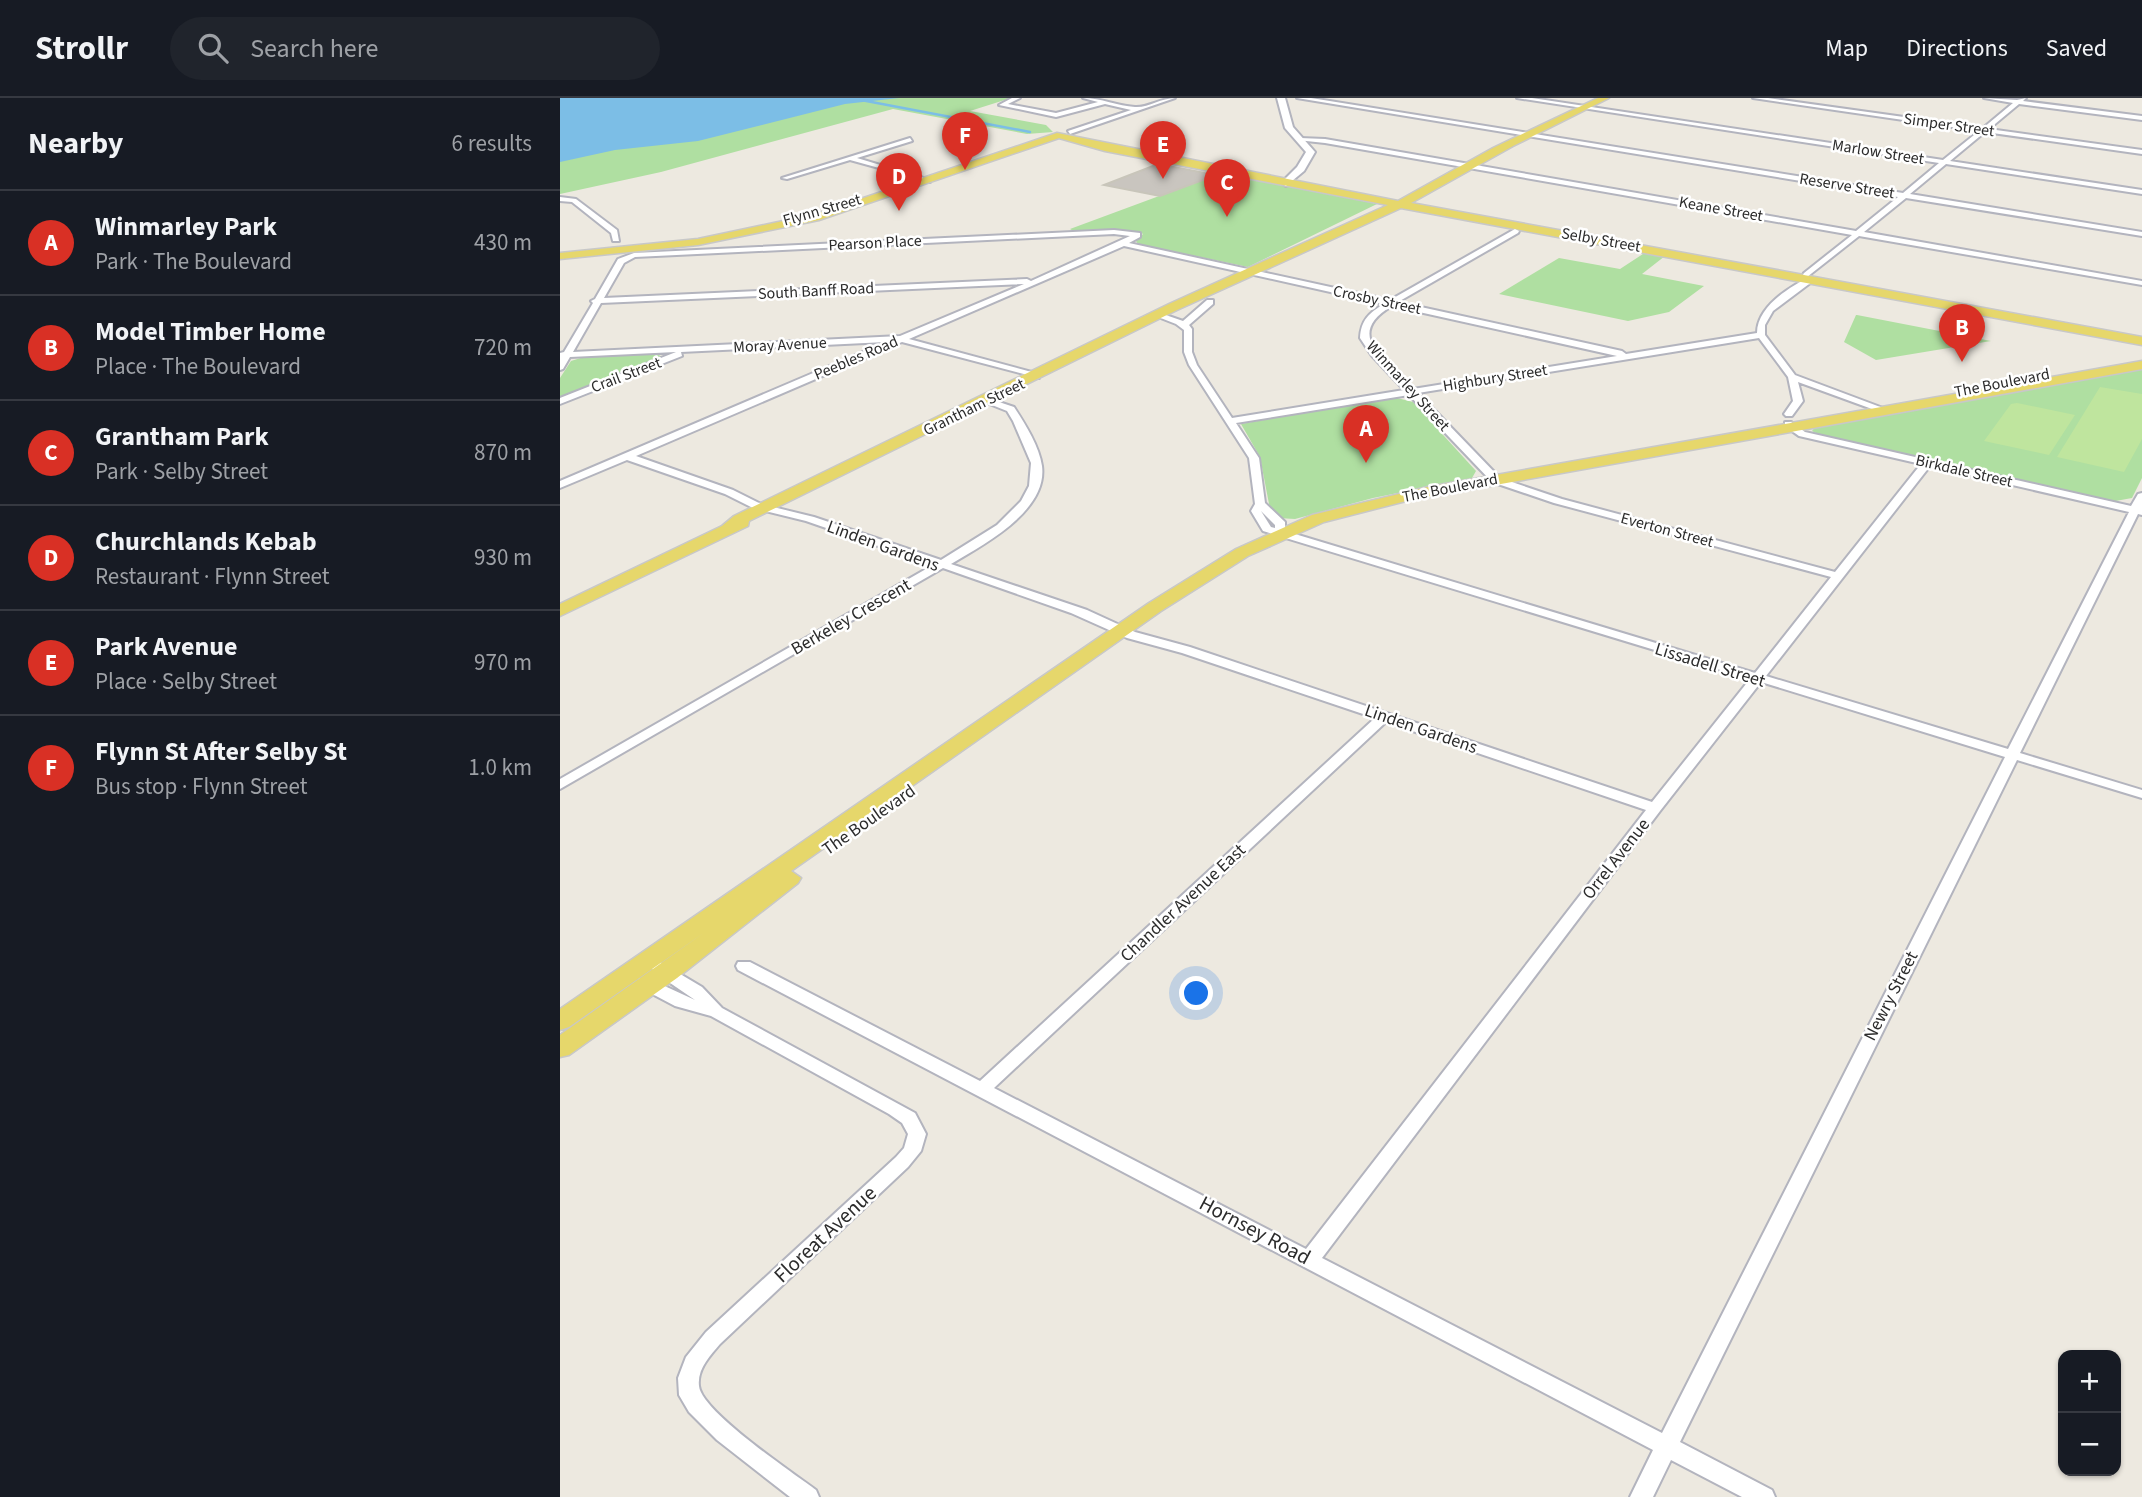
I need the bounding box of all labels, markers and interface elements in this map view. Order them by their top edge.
search box [170,17,660,80]
text: Strollr [35,25,128,72]
icon: search [194,29,232,67]
text: Search here [250,30,378,67]
text: Map [1825,31,1868,66]
text: Directions [1906,31,2008,66]
text: Saved [2046,31,2107,66]
street label: Simper Street [1902,108,1996,142]
pin: F [942,112,988,170]
pin: E [1140,121,1186,179]
text: Nearby [28,122,123,165]
text: 6 results [452,127,532,160]
street label: Marlow Street [1830,134,1926,170]
pin: D [876,153,922,211]
pin: C [1204,159,1250,217]
street label: Reserve Street [1798,168,1897,204]
street label: Flynn Street [780,188,864,232]
street label: Keane Street [1677,191,1765,227]
text: Winmarley Park [95,208,277,245]
street label: Selby Street [1560,222,1643,258]
text: A [44,226,58,259]
text: 430 m [474,226,532,259]
street label: Pearson Place [828,230,922,256]
text: Park · The Boulevard [95,245,292,278]
street label: South Banff Road [757,277,875,305]
street label: Crosby Street [1331,280,1424,320]
pin: B [1939,304,1985,362]
text: Model Timber Home [95,313,326,350]
street label: Peebles Road [810,330,902,386]
text: B [44,331,58,364]
text: 720 m [474,331,532,364]
street label: Moray Avenue [733,332,827,358]
street label: Winmarley Street [1361,336,1455,437]
text: Place · The Boulevard [95,350,301,383]
street label: Crail Street [588,351,665,398]
street label: Highbury Street [1441,359,1549,397]
street label: The Boulevard [1952,363,2052,403]
street label: Grantham Street [919,373,1029,441]
pin: A [1343,405,1389,463]
text: Grantham Park [95,418,269,455]
text: C [44,436,58,469]
text: 870 m [474,436,532,469]
street label: Birkdale Street [1913,449,2015,493]
text: Park · Selby Street [95,455,268,488]
street label: The Boulevard [1400,468,1500,508]
street label: Everton Street [1618,507,1716,553]
street label: Linden Gardens [823,514,943,578]
text: Churchlands Kebab [95,523,317,560]
text: D [44,541,58,574]
text: 930 m [474,541,532,574]
text: Restaurant · Flynn Street [95,560,330,593]
street label: Berkeley Crescent [787,573,915,661]
text: Park Avenue [95,628,238,665]
street label: Lissadell Street [1652,636,1768,694]
text: E [45,646,57,679]
text: 970 m [474,646,532,679]
text: Place · Selby Street [95,665,277,698]
street label: Linden Gardens [1361,698,1481,760]
text: Flynn St After Selby St [95,733,347,770]
text: F [45,751,57,784]
text: 1.0 km [468,751,532,784]
text: Bus stop · Flynn Street [95,770,307,803]
street label: The Boulevard [817,779,921,861]
street label: Orrel Avenue [1576,813,1656,905]
street label: Chandler Avenue East [1115,838,1251,968]
street label: Newry Street [1858,947,1924,1045]
your location [1179,976,1213,1010]
street label: Floreat Avenue [767,1178,883,1290]
street label: Hornsey Road [1194,1188,1316,1272]
map controls [2058,1350,2121,1476]
button: + [2058,1350,2121,1413]
button: − [2058,1413,2121,1476]

